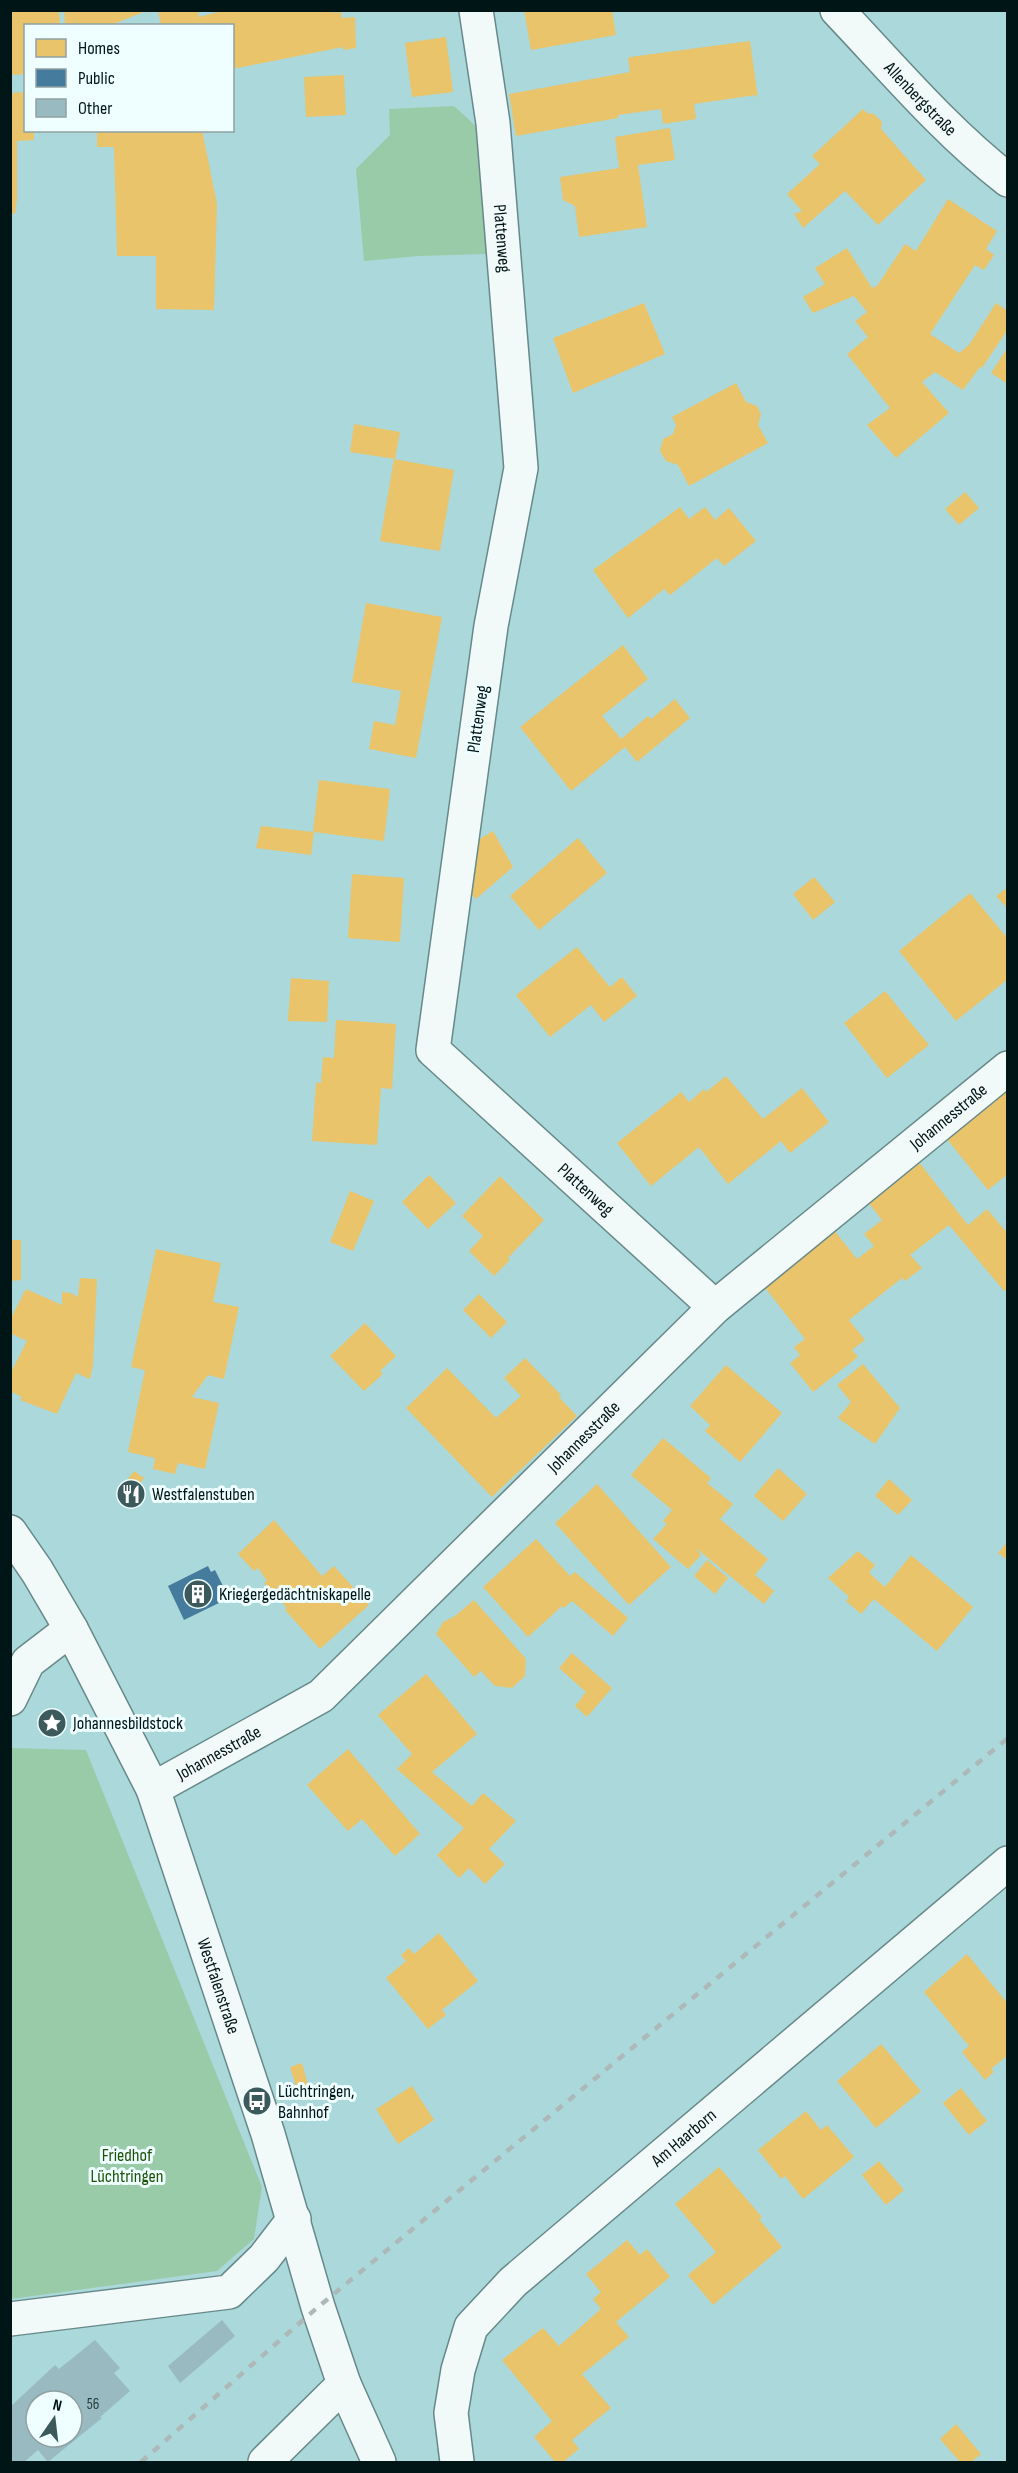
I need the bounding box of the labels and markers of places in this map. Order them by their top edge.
restaurant icon: Westfalenstuben [115,1478,147,1510]
place label: Westfalenstuben [152,1484,255,1505]
building icon: Kriegergedächtniskapelle [182,1578,214,1610]
place label: Kriegergedächtniskapelle [219,1584,371,1605]
place icon: Johannesbildstock [36,1707,68,1739]
place label: Johannesbildstock [72,1713,183,1734]
place label: Lüchtringen, Bahnhof [278,2081,354,2123]
bus stop icon: Lüchtringen, Bahnhof [241,2085,273,2117]

